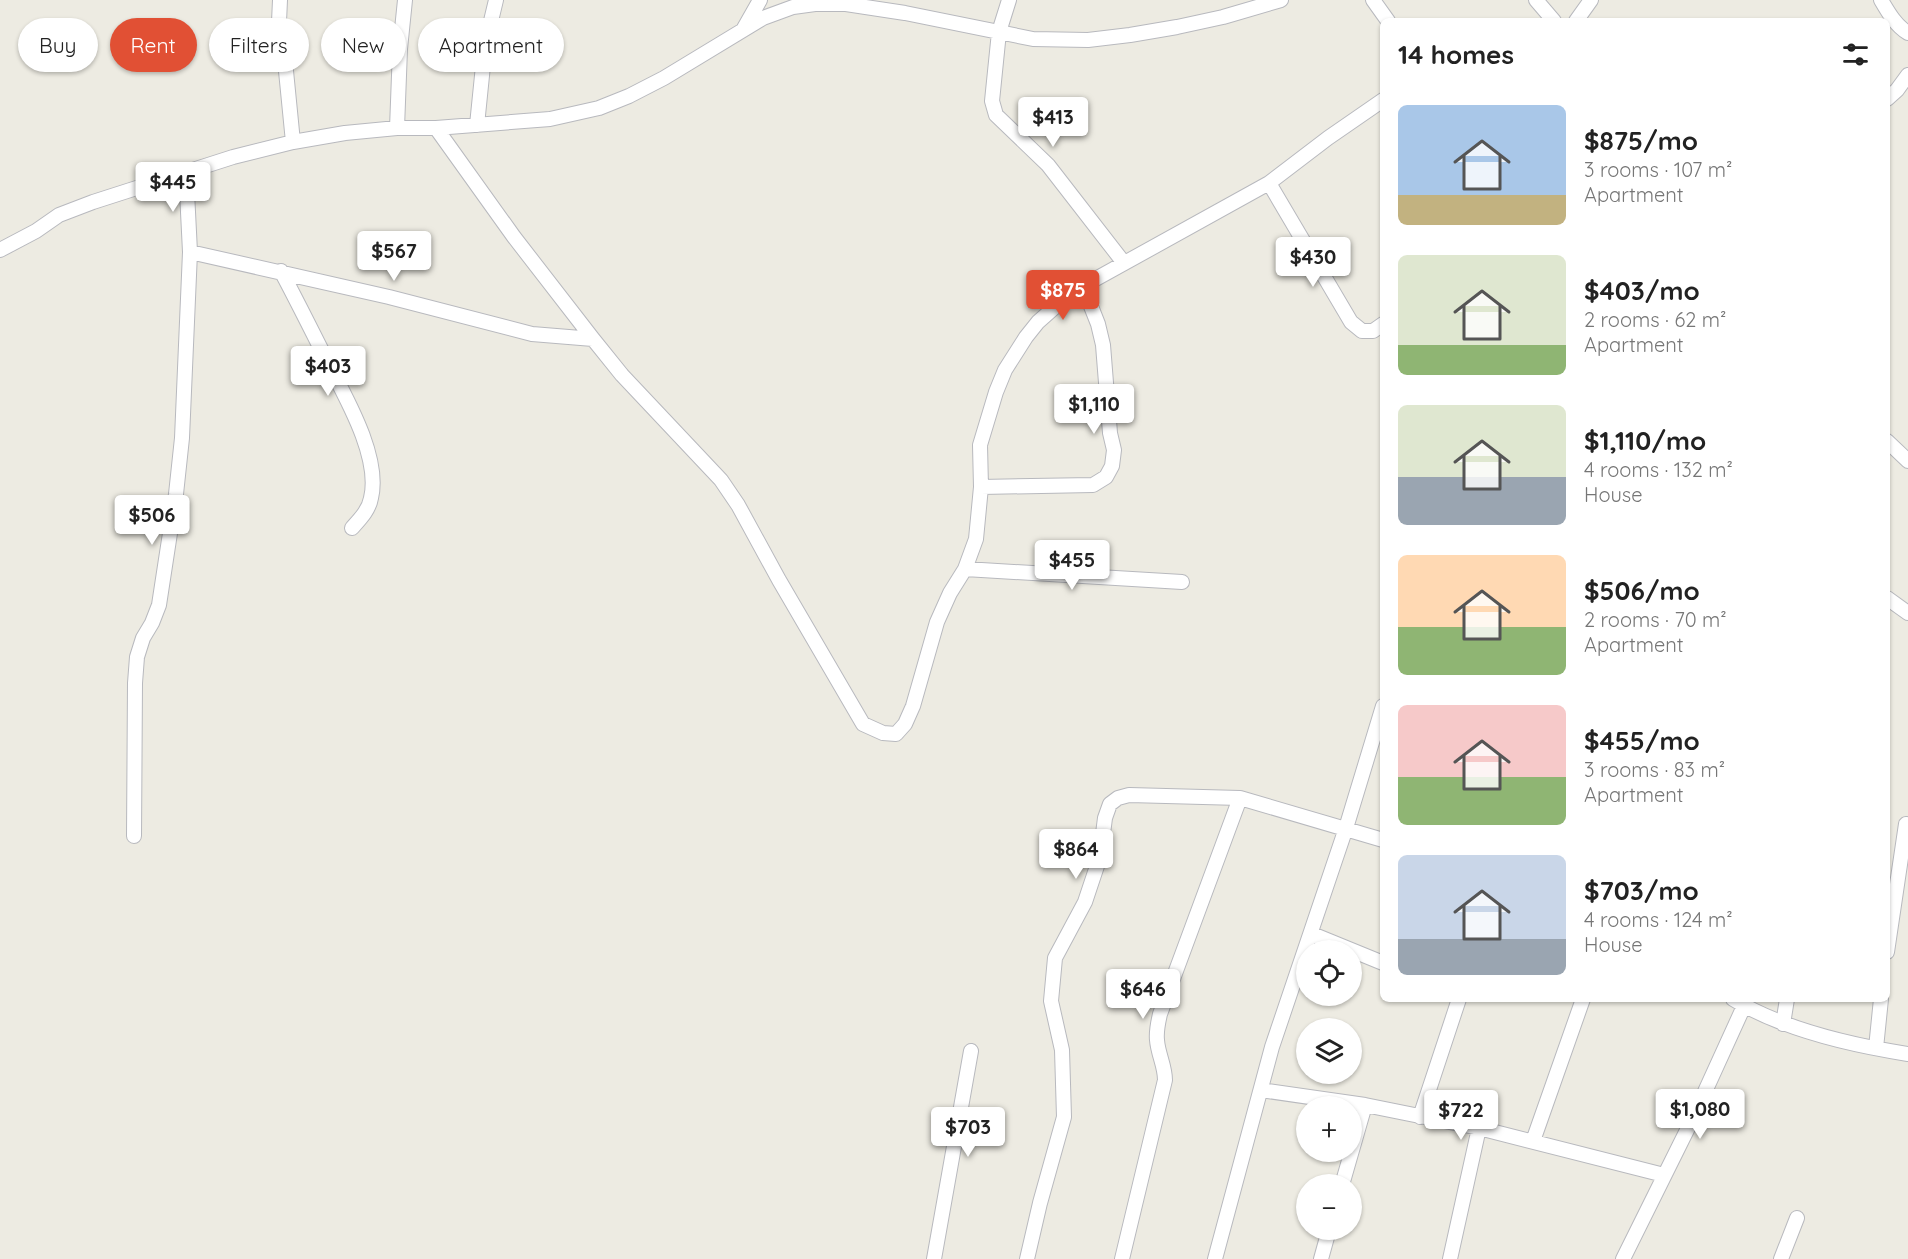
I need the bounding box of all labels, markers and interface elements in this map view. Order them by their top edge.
chip: Buy [18,18,98,72]
chip: Rent [110,18,197,72]
chip: Filters [209,18,309,72]
chip: New [321,18,406,72]
chip: Apartment [418,18,564,72]
text: 14 homes [1398,38,1514,71]
icon: filters [1839,38,1872,71]
pin: $413 [1017,97,1089,148]
text: $413 [1032,104,1074,129]
text: $875/mo [1584,124,1698,157]
icon: home [1446,129,1518,201]
text: 3 rooms · 107 m² [1584,157,1732,182]
pin: $445 [137,162,209,213]
text: $445 [150,169,196,194]
text: Apartment [1584,182,1684,207]
pin: $567 [358,231,430,282]
pin: $430 [1277,237,1349,288]
text: $567 [371,238,417,263]
text: $430 [1290,244,1336,269]
pin: $875 [1027,270,1099,321]
text: $403/mo [1584,274,1700,307]
text: $875 [1040,277,1086,302]
icon: home [1446,279,1518,351]
text: 2 rooms · 62 m² [1584,307,1726,332]
text: Apartment [1584,332,1684,357]
pin: $403 [292,346,364,397]
text: $403 [305,353,351,378]
pin: $1,110 [1045,384,1143,435]
text: $1,110 [1068,391,1120,416]
text: $1,110/mo [1584,424,1706,457]
icon: home [1446,429,1518,501]
text: 4 rooms · 132 m² [1584,457,1733,482]
text: House [1584,482,1643,507]
pin: $506 [116,495,188,546]
text: $506 [129,502,175,527]
pin: $455 [1036,540,1108,591]
text: $455 [1049,547,1095,572]
text: $506/mo [1584,574,1700,607]
icon: home [1446,579,1518,651]
text: 2 rooms · 70 m² [1584,607,1727,632]
text: Apartment [1584,632,1684,657]
text: $455/mo [1584,724,1700,757]
icon: home [1446,729,1518,801]
text: 3 rooms · 83 m² [1584,757,1725,782]
text: Apartment [1584,782,1684,807]
pin: $864 [1040,829,1112,880]
text: $864 [1053,836,1099,861]
text: $703/mo [1584,874,1699,907]
icon: home [1446,879,1518,951]
text: 4 rooms · 124 m² [1584,907,1733,932]
text: House [1584,932,1643,957]
map controls [1296,940,1362,1240]
button: locate [1296,940,1362,1006]
pin: $646 [1107,969,1179,1020]
text: $646 [1120,976,1166,1001]
button: layers [1296,1018,1362,1084]
pin: $1,080 [1651,1089,1749,1140]
pin: $722 [1425,1090,1497,1141]
button: + [1296,1096,1362,1162]
text: $1,080 [1670,1096,1730,1121]
text: $722 [1438,1097,1484,1122]
pin: $703 [932,1107,1004,1158]
text: $703 [945,1114,991,1139]
button: − [1296,1174,1362,1240]

